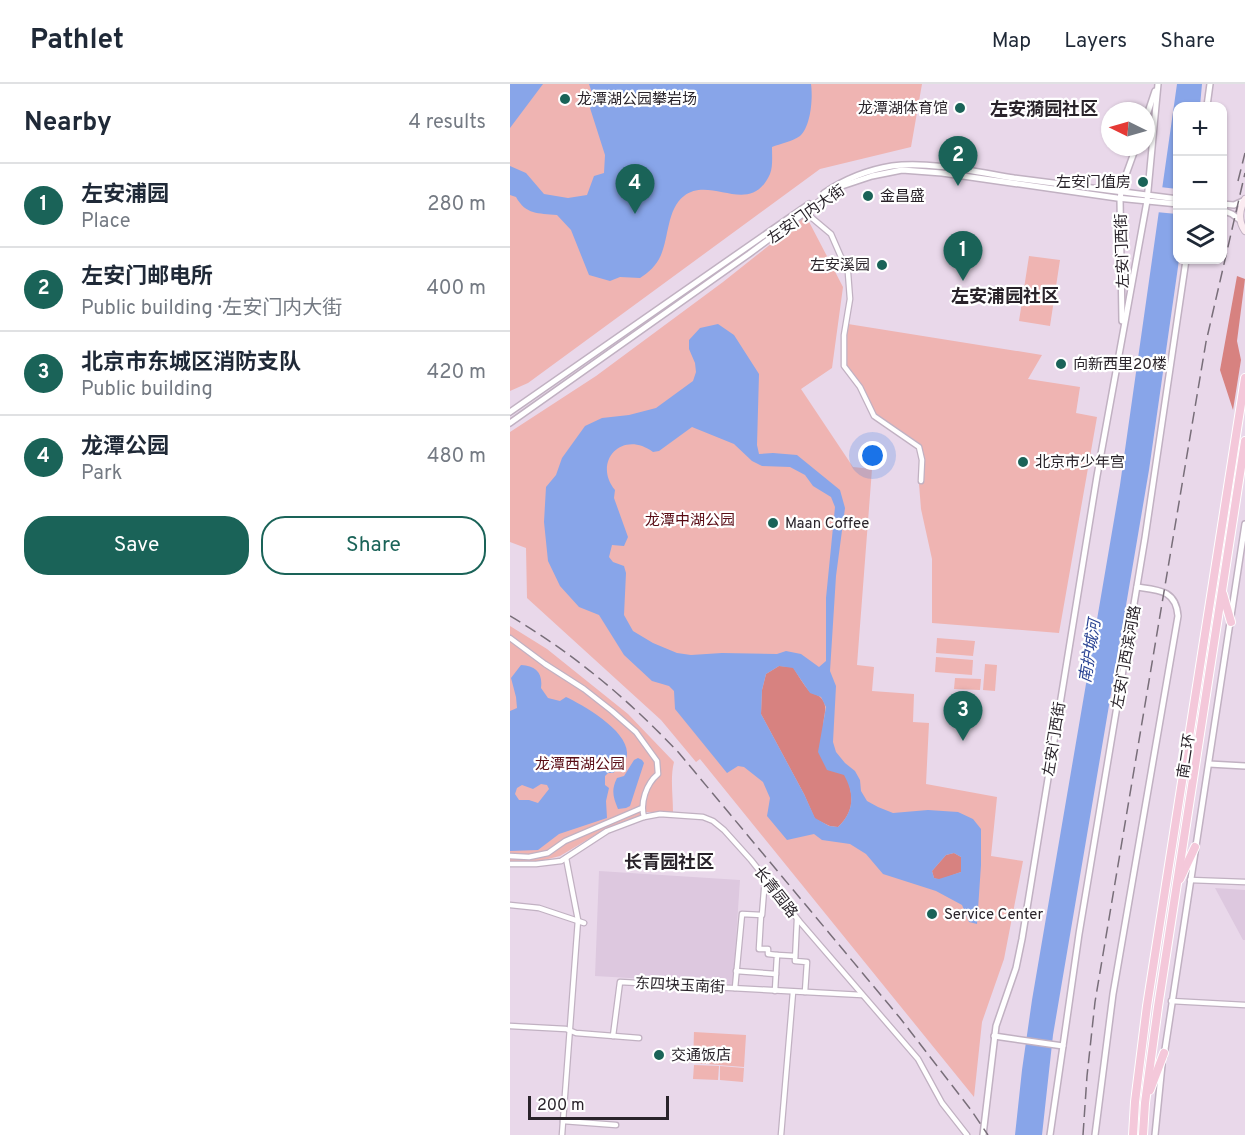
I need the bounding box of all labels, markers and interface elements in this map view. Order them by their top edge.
text: Pathlet [30,23,124,59]
text: Map [992,28,1031,55]
text: Layers [1064,28,1127,55]
text: Share [1160,28,1215,55]
place label: 龙潭湖公园攀岩场 [577,90,697,110]
marker: 龙潭湖公园攀岩场 [558,92,572,106]
place label: 龙潭湖体育馆 [858,99,948,119]
district label: 左安漪园社区 [990,99,1098,122]
marker: 龙潭湖体育馆 [953,101,967,115]
north arrow [1101,102,1155,156]
map controls [1173,102,1227,264]
button: + [1173,102,1227,156]
text: Nearby [24,107,112,140]
text: 4 results [409,110,486,136]
pin: 2 [938,136,978,186]
button: − [1173,156,1227,210]
pin: 4 [616,164,654,214]
place label: 左安门值房 [1056,173,1131,193]
marker: 左安门值房 [1136,175,1150,189]
text: 左安浦园 [81,182,169,209]
street label: 左安门内大街 [765,182,849,249]
place label: 金昌盛 [880,187,925,207]
marker: 金昌盛 [861,189,875,203]
text: 1 [40,192,48,218]
text: 280 m [427,192,486,218]
text: Place [81,209,131,235]
button: layers [1173,210,1227,264]
street label: 左安门西街 [1113,213,1134,289]
pin: 1 [944,232,982,281]
place label: 左安溪园 [810,257,870,276]
marker: 左安溪园 [875,258,889,272]
text: 左安门邮电所 [81,264,213,291]
text: 2 [37,276,50,302]
text: 400 m [426,276,486,302]
district label: 左安浦园社区 [951,286,1059,309]
text: Public building · 左安门内大街 [81,296,342,322]
text: 北京市东城区消防支队 [81,350,301,377]
place label: 向新西里20楼 [1073,356,1167,375]
marker: 向新西里20楼 [1054,357,1068,371]
text: 3 [38,360,50,386]
text: 420 m [427,360,486,386]
text: Public building [81,377,213,403]
text: 龙潭公园 [81,434,169,461]
your location [858,441,887,470]
text: 4 [37,444,50,470]
text: 480 m [427,444,486,470]
place label: 北京市少年宫 [1035,453,1125,473]
marker: 北京市少年宫 [1016,455,1030,469]
text: Park [81,461,122,487]
park label: 龙潭中湖公园 [645,511,735,531]
place label: Maan Coffee [785,515,869,534]
button: Save [24,516,249,575]
button: Share [261,516,486,575]
marker: Maan Coffee [766,516,780,530]
street label: 左安门西滨河路 [1109,604,1146,711]
water label: 南护城河 [1076,615,1106,684]
pin: 3 [944,692,982,741]
street label: 左安门西街 [1040,701,1071,778]
street label: 南二环 [1175,733,1200,780]
park label: 龙潭西湖公园 [535,755,625,775]
district label: 长青园社区 [624,852,714,875]
street label: 长青园路 [749,863,801,922]
place label: Service Center [944,906,1044,925]
marker: Service Center [925,907,939,921]
street label: 东四块玉南街 [634,975,725,998]
place label: 交通饭店 [671,1047,731,1066]
marker: 交通饭店 [652,1048,666,1062]
scale bar [528,1093,669,1120]
text: 200 m [537,1096,585,1116]

